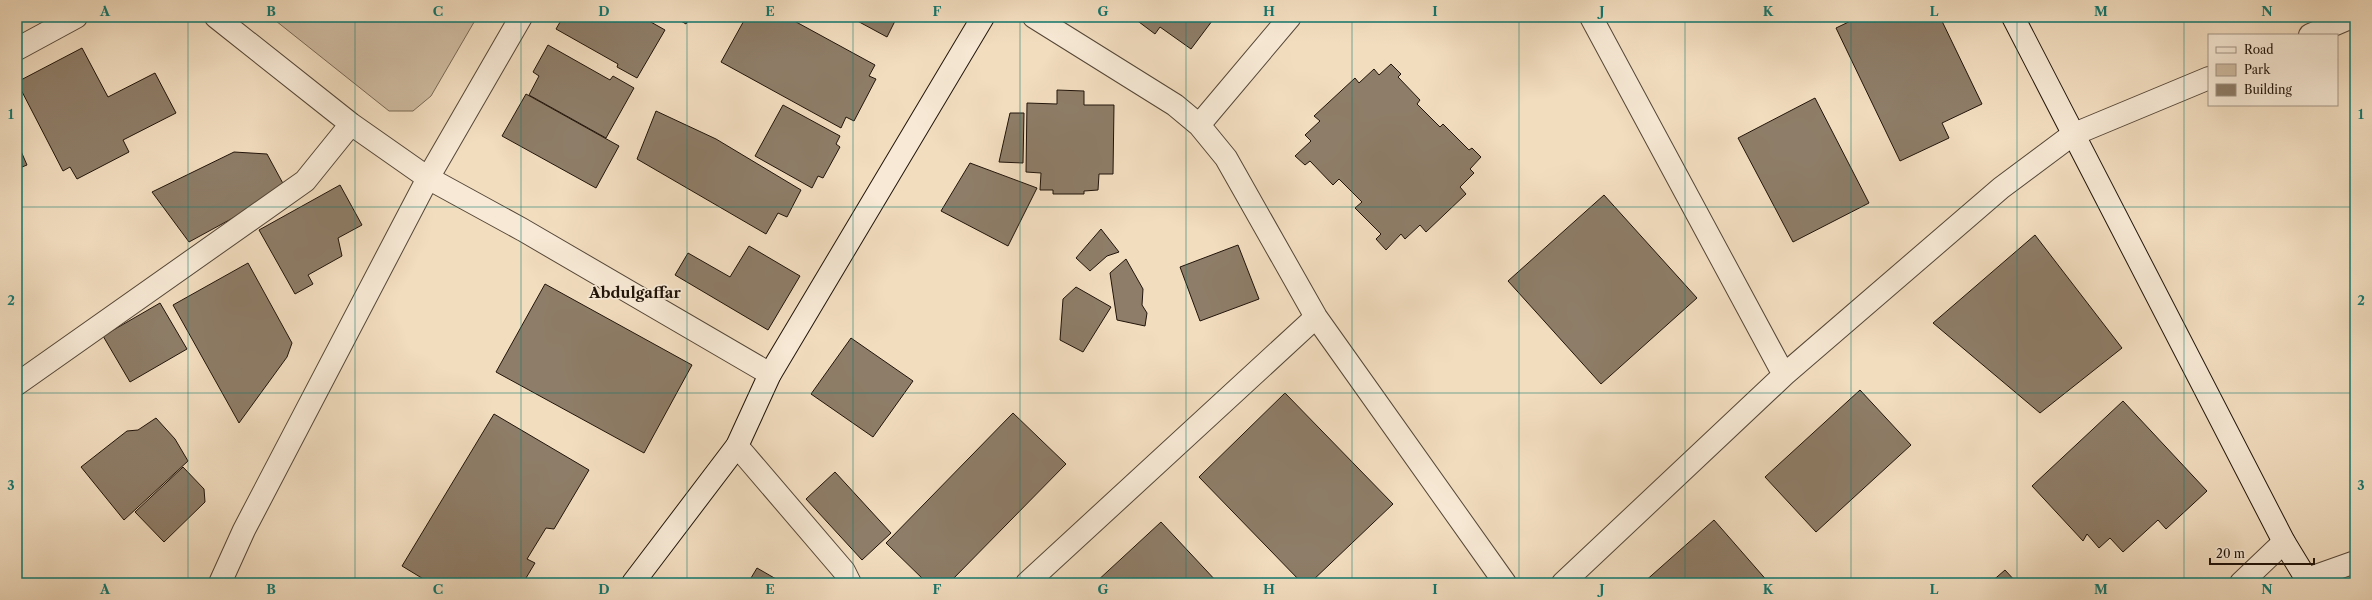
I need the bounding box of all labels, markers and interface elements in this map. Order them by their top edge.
text: A [99,3,111,19]
text: B [266,3,276,19]
text: C [433,3,443,19]
text: D [598,3,610,19]
text: E [765,3,775,19]
text: F [933,3,942,19]
text: G [1097,3,1109,19]
text: H [1263,3,1275,19]
text: I [1432,3,1438,19]
text: J [1597,3,1605,19]
text: K [1763,3,1774,19]
text: L [1930,3,1939,19]
text: M [2094,3,2108,19]
text: N [2261,3,2273,19]
legend [2208,34,2338,106]
text: Road [2244,42,2274,57]
text: Park [2244,62,2271,77]
text: Building [2244,82,2292,97]
text: 1 [8,106,14,122]
text: 1 [2358,106,2364,122]
district label: Abdulgaffar [588,283,682,302]
text: 2 [7,292,15,308]
text: 2 [2357,292,2365,308]
text: 3 [7,477,15,493]
text: 3 [2357,477,2365,493]
scale bar [2210,540,2314,566]
text: 20 m [2216,546,2245,561]
text: A [99,581,111,597]
text: B [266,581,276,597]
text: C [433,581,443,597]
text: D [598,581,610,597]
text: E [765,581,775,597]
text: F [933,581,942,597]
text: G [1097,581,1109,597]
text: H [1263,581,1275,597]
text: I [1432,581,1438,597]
text: J [1597,581,1605,597]
text: K [1763,581,1774,597]
text: L [1930,581,1939,597]
text: M [2094,581,2108,597]
text: N [2261,581,2273,597]

